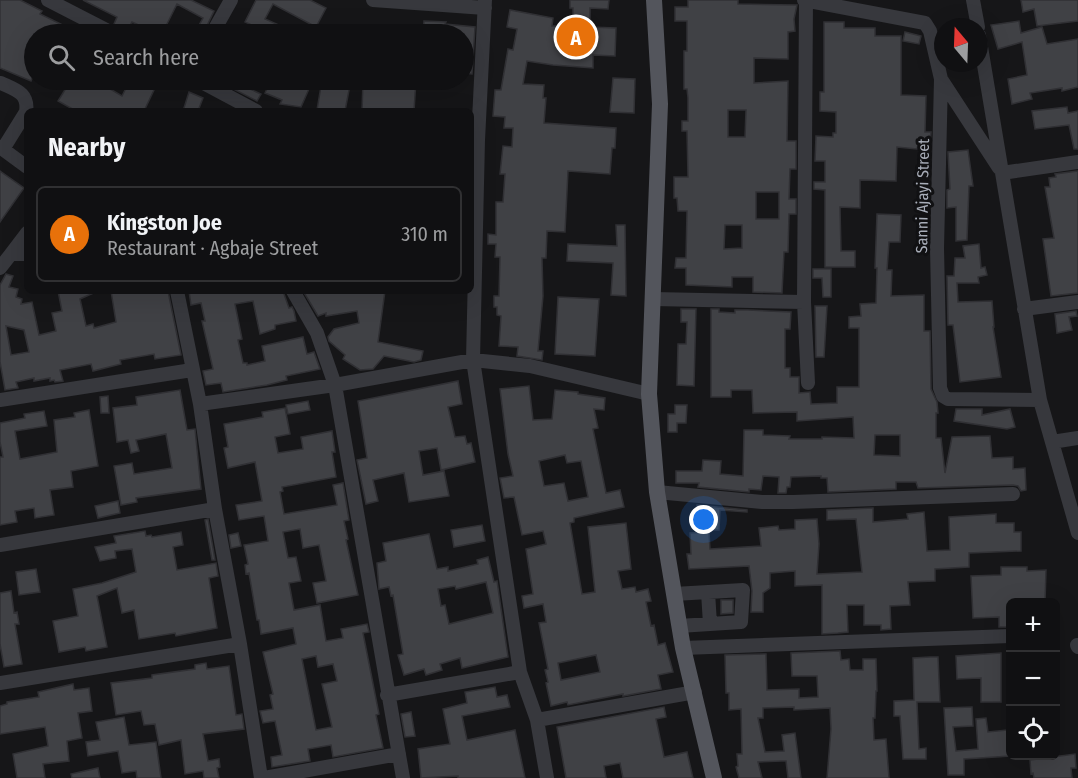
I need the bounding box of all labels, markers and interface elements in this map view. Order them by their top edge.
pin: A [556,15,596,60]
north arrow [934,18,988,72]
search box [24,24,474,90]
icon: search [45,41,78,74]
text: Search here [93,44,199,71]
text: Nearby [48,132,125,163]
street label: Sanni Ajayi Street [912,138,933,254]
text: Kingston Joe [107,209,222,236]
text: A [64,222,75,246]
text: 310 m [401,222,448,246]
text: Restaurant · Agbaje Street [107,236,318,260]
your location [689,505,718,534]
map controls [1006,598,1060,760]
button: + [1006,598,1060,652]
button: − [1006,652,1060,706]
button: locate [1006,706,1060,760]

